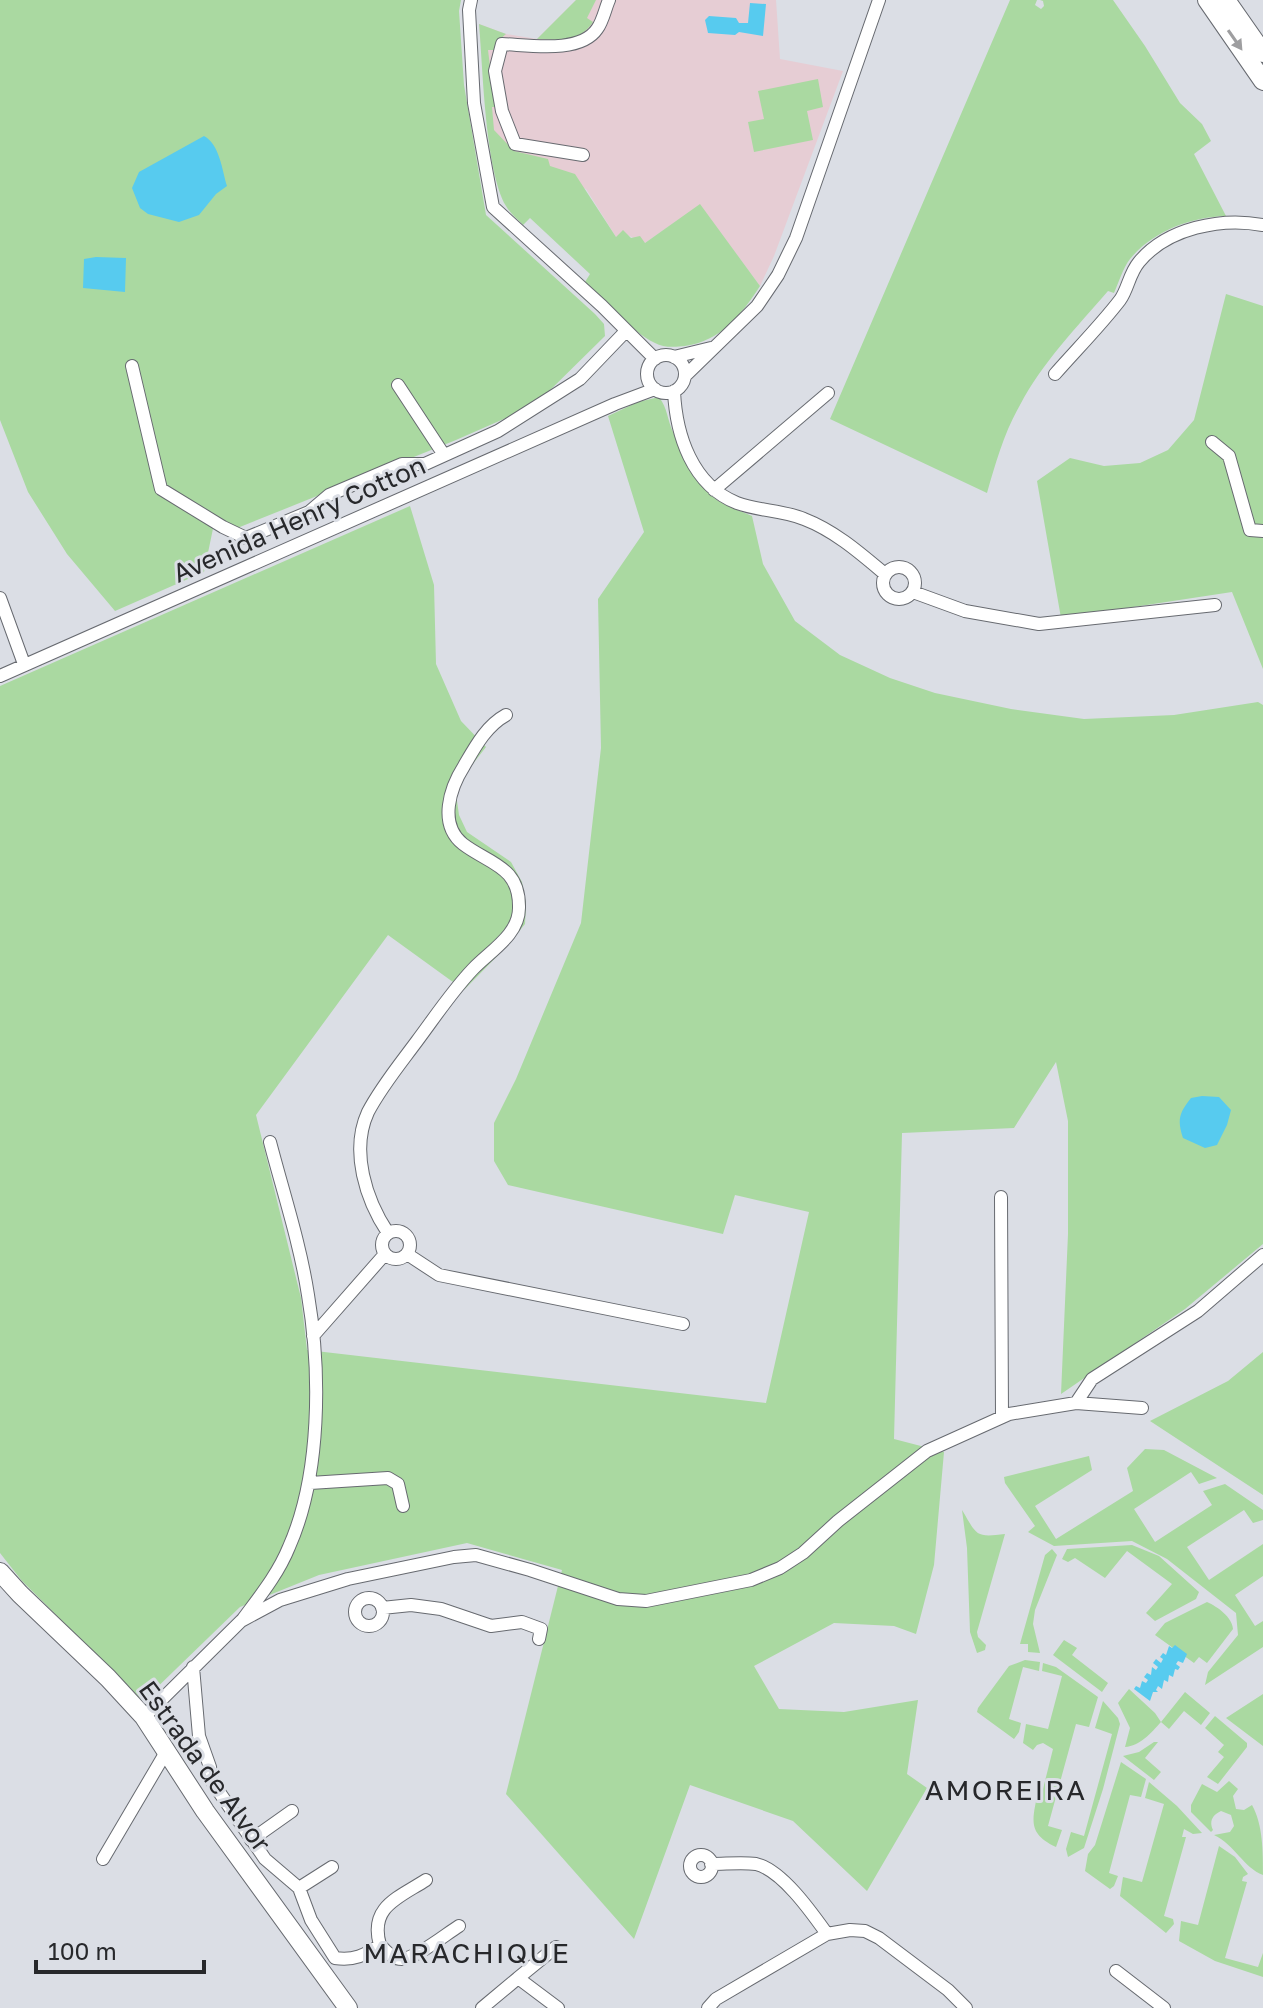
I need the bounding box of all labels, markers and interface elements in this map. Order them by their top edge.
one-way arrow [1227,30,1242,51]
street label: Avenida Henry Cotton [168,449,430,589]
street label: Estrada de Alvor [133,1674,277,1858]
district label: AMOREIRA [925,1773,1087,1806]
scale bar [36,1924,204,1974]
text: 100 m [48,1936,117,1965]
district label: MARACHIQUE [363,1936,571,1969]

